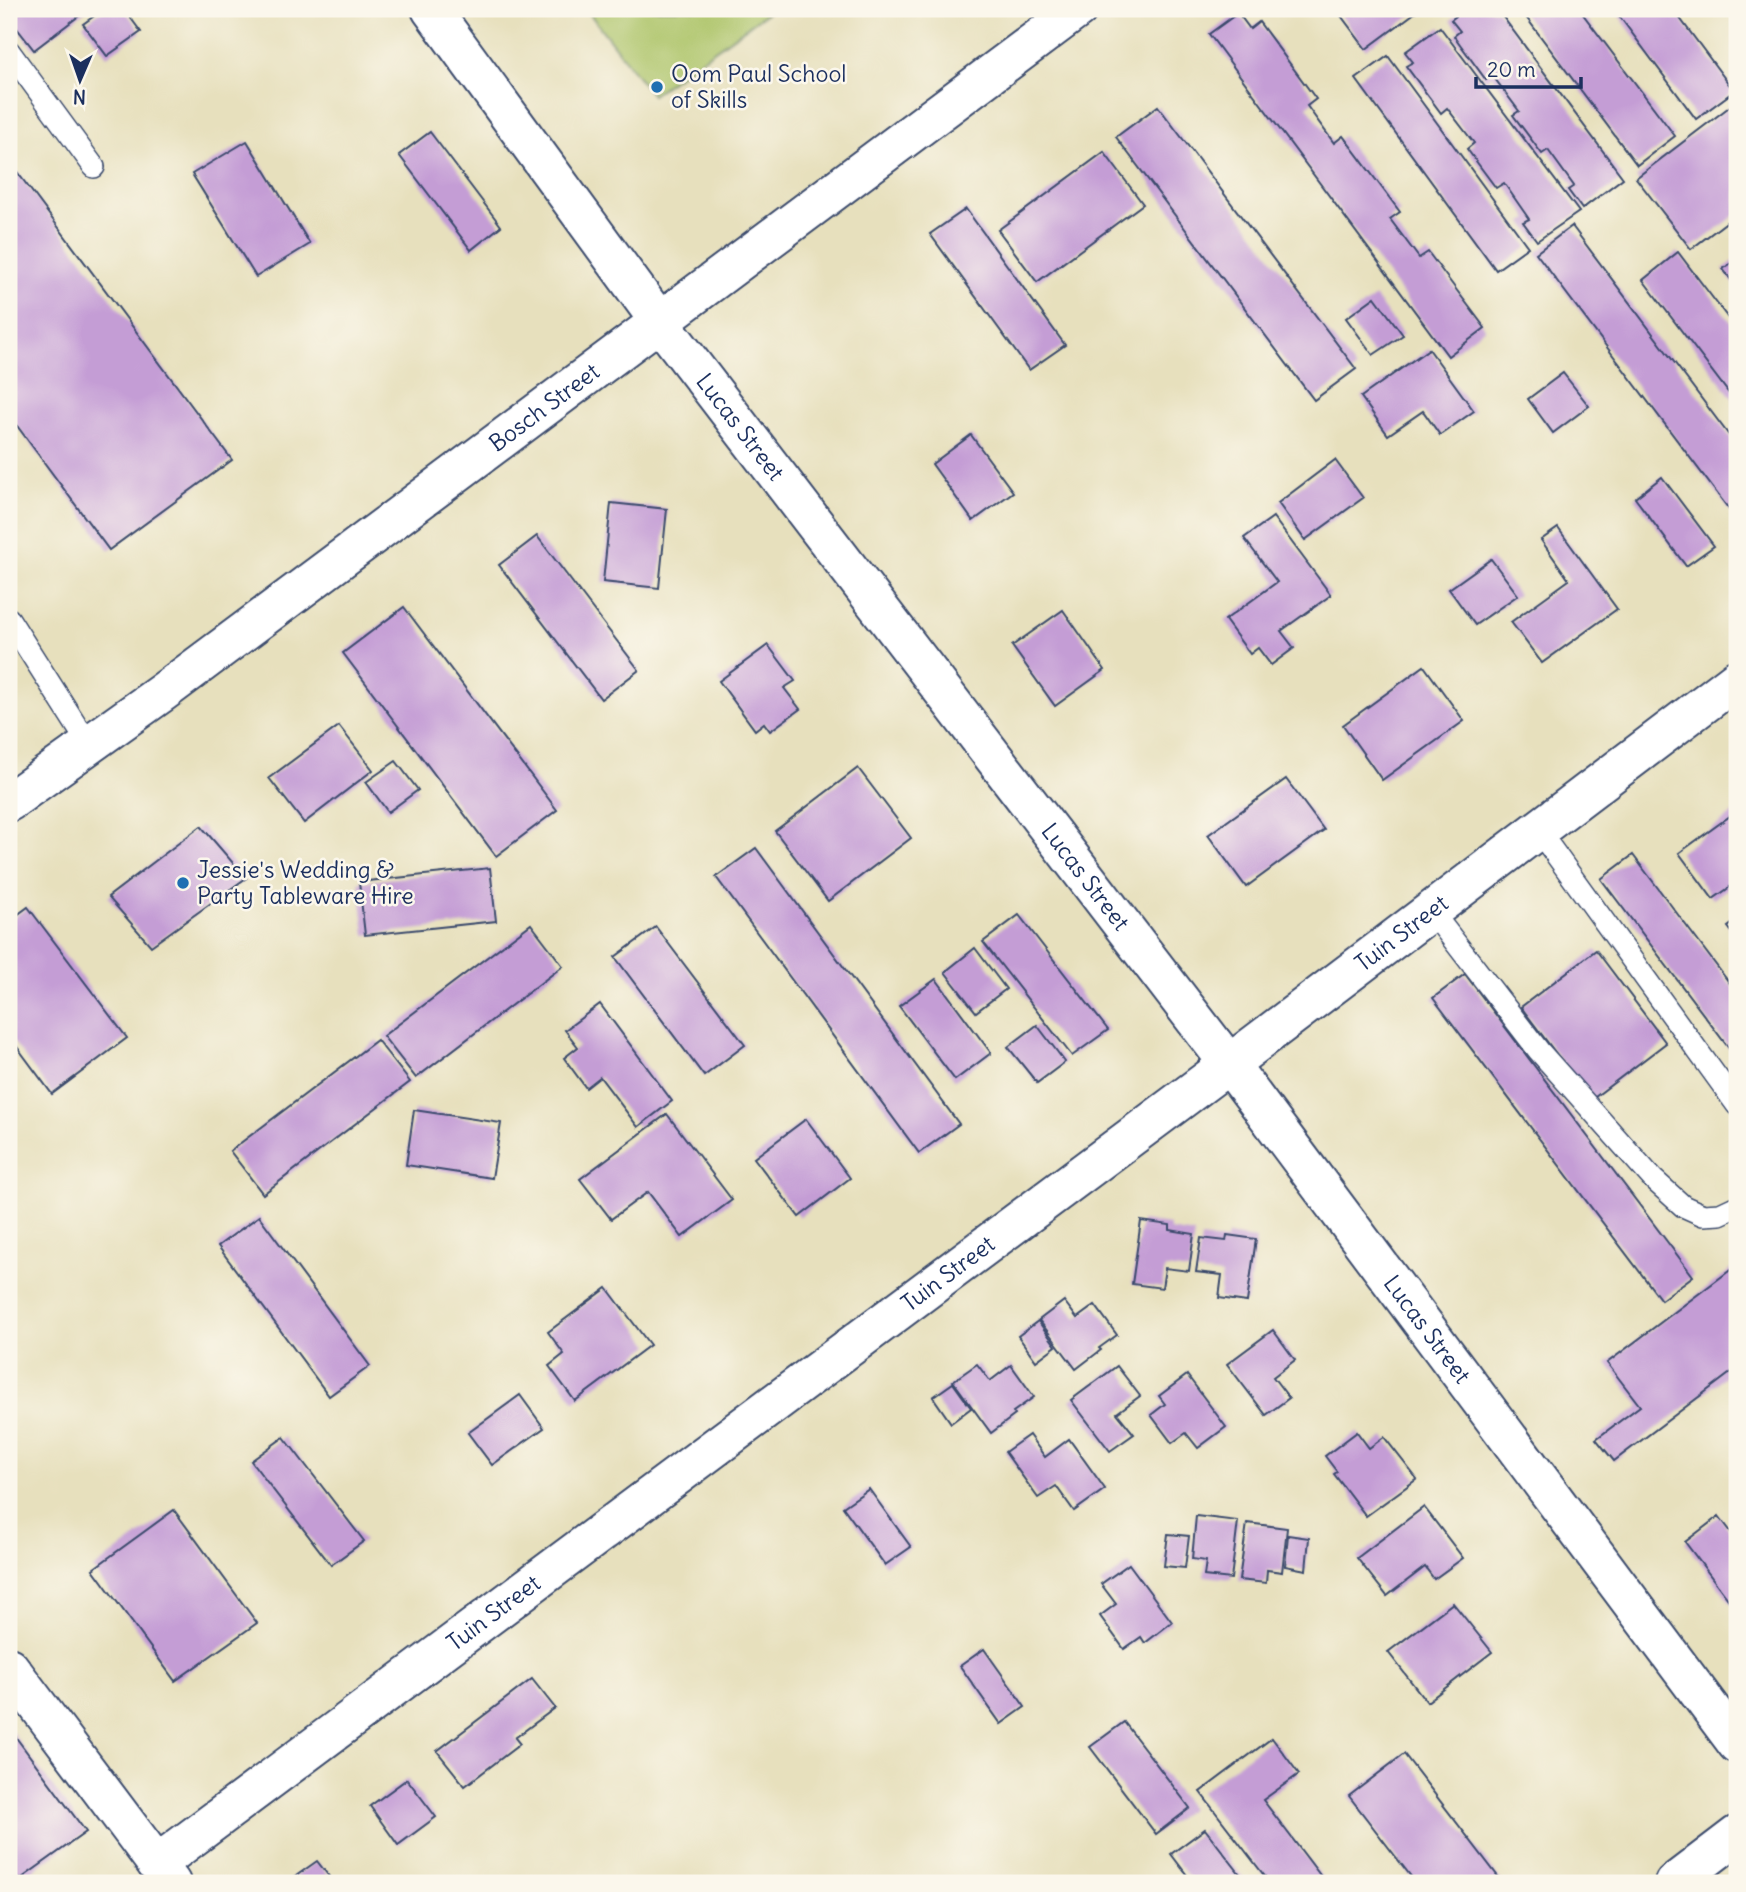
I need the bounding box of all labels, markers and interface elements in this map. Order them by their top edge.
north arrow [46,46,116,116]
scale bar [1476,46,1582,90]
text: 20 m [1487,56,1536,83]
place label: Oom Paul School of Skills [671,59,847,114]
marker: Oom Paul School of Skills [649,79,665,95]
text: N [72,85,86,109]
street label: Bosch Street [483,356,605,458]
street label: Lucas Street [690,367,791,486]
street label: Lucas Street [1035,817,1136,936]
place label: Jessie's Wedding & Party Tableware Hire [197,855,414,910]
marker: Jessie's Wedding & Party Tableware Hire [175,875,191,891]
street label: Tuin Street [1349,888,1454,977]
street label: Tuin Street [895,1229,1000,1318]
street label: Lucas Street [1378,1269,1478,1389]
street label: Tuin Street [441,1568,546,1657]

